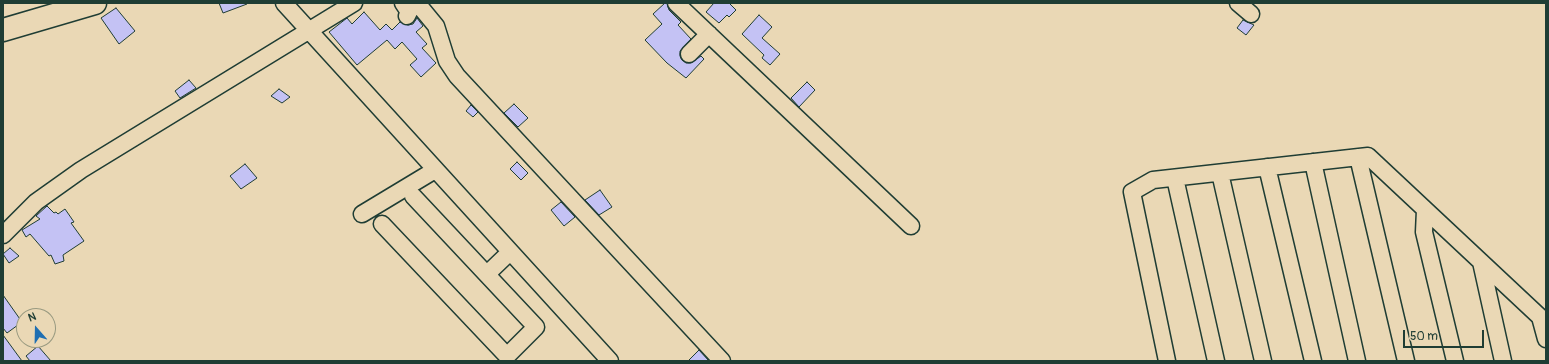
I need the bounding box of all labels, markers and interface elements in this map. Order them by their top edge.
north arrow [16,308,56,348]
text: N [26,310,38,325]
scale bar [1405,322,1486,348]
text: 50 m [1410,329,1438,344]

